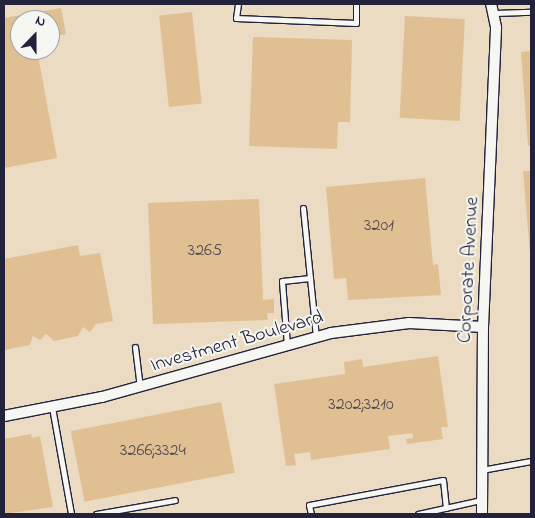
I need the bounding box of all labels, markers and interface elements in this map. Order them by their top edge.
north arrow [10,10,60,60]
text: N [32,10,49,33]
street label: Corporate Avenue [453,196,485,344]
house number: 3201 [364,215,394,237]
house number: 3265 [188,240,222,262]
street label: Investment Boulevard [148,306,326,378]
house number: 3202;3210 [328,394,394,416]
house number: 3266;3324 [120,440,186,462]

